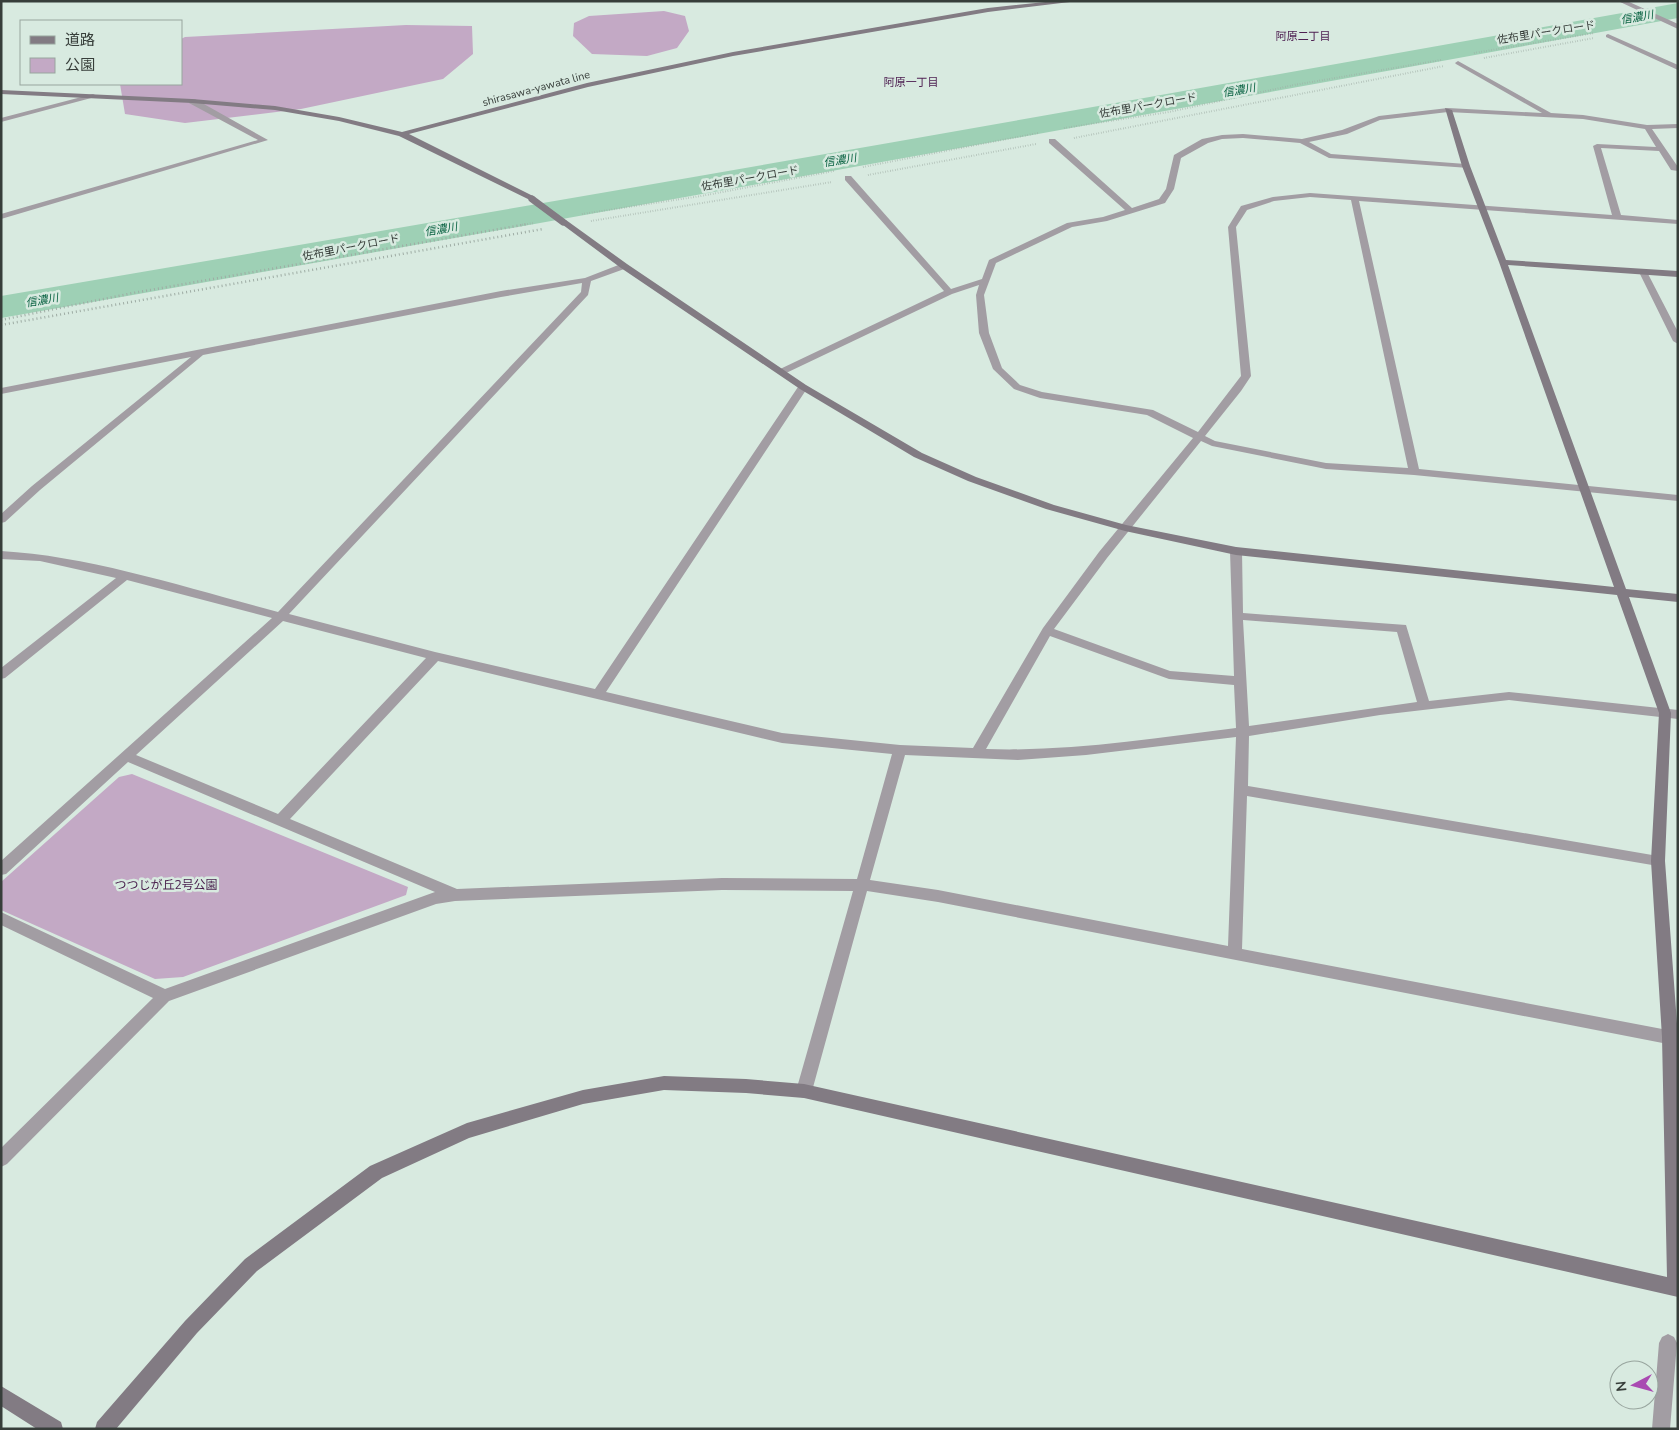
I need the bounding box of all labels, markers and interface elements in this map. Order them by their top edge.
water label: 信濃川 [1620,7,1656,28]
street label: 佐布里パークロード [1496,17,1596,48]
legend [20,20,182,85]
district label: 阿原二丁目 [1276,29,1331,44]
text: 道路 [65,30,95,50]
text: 公園 [65,55,95,75]
street label: shirasawa-yawata line [481,67,592,110]
district label: 阿原一丁目 [884,75,939,90]
water label: 信濃川 [1222,80,1258,101]
street label: 佐布里パークロード [1098,90,1198,121]
water label: 信濃川 [823,150,859,170]
street label: 佐布里パークロード [700,163,800,194]
water label: 信濃川 [424,219,460,240]
street label: 佐布里パークロード [301,231,401,264]
water label: 信濃川 [25,290,61,311]
park label: つつじが丘2号公園 [114,877,218,893]
north arrow [1609,1360,1659,1410]
text: N [1612,1380,1632,1393]

